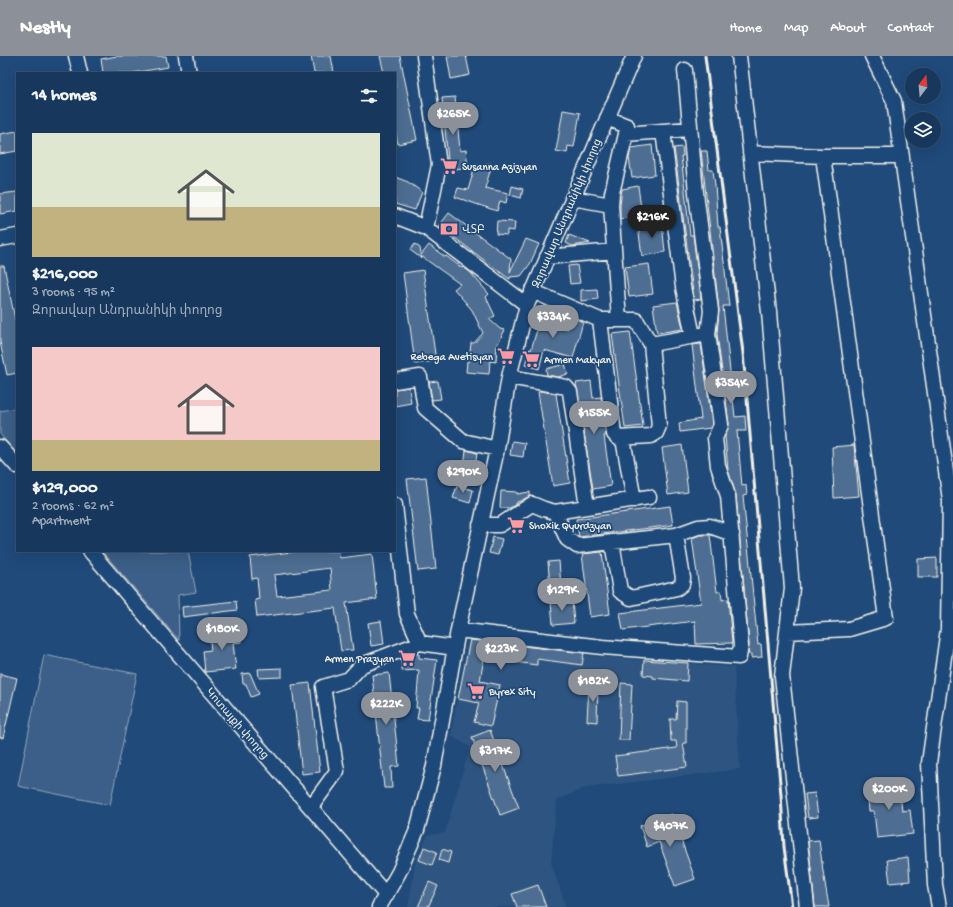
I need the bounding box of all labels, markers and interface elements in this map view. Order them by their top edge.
text: Nestly [20,17,71,40]
text: Home [730,20,762,37]
text: Map [784,20,808,37]
text: About [830,20,866,37]
text: Contact [888,20,933,37]
north arrow [905,68,941,104]
map controls [905,68,941,148]
icon: filters [358,85,380,107]
text: 14 homes [32,86,96,106]
pin: $265K [425,102,481,136]
text: $265K [437,107,469,122]
button: layers [905,112,941,148]
street label: Զորավար Անդրանիկի փողոց [529,136,605,290]
supermarket icon: Susanna Azizyan [439,156,459,176]
icon: home [170,159,242,231]
place label: Susanna Azizyan [462,162,538,174]
pin: $216K [624,205,680,239]
text: $216K [636,210,668,225]
bank icon: ՎՏԲ [439,219,459,239]
place label: ՎՏԲ [462,224,485,237]
text: $216,000 [32,265,98,285]
text: 3 rooms · 95 m² [32,285,115,300]
text: Զորավար Անդրանիկի փողոց [32,304,222,319]
pin: $334K [525,305,581,339]
text: $334K [537,310,569,325]
supermarket icon: Rebega Avetisyan [496,346,516,366]
supermarket icon: Armen Makyan [521,349,541,369]
place label: Rebega Avetisyan [410,352,494,364]
place label: Armen Makyan [544,355,612,367]
pin: $354K [703,371,759,405]
icon: home [170,373,242,445]
text: $354K [715,376,747,391]
pin: $155K [566,401,622,435]
text: $155K [578,406,610,421]
pin: $290K [435,460,491,494]
text: $290K [446,465,480,480]
text: $129,000 [32,479,98,499]
text: 2 rooms · 62 m² [32,499,114,514]
text: Apartment [32,514,91,529]
supermarket icon: Shoxik Qyurdzyan [506,515,526,535]
place label: Shoxik Qyurdzyan [529,521,612,533]
pin: $129K [534,578,590,612]
text: $129K [546,583,578,598]
pin: $180K [194,617,250,651]
text: $180K [206,622,238,637]
pin: $223K [473,637,529,671]
text: $223K [485,642,517,657]
supermarket icon: Armen Prazyan [397,648,417,668]
place label: Armen Prazyan [325,654,395,666]
pin: $182K [565,669,621,703]
text: $182K [577,674,609,689]
supermarket icon: Byrex Sity [466,681,486,701]
street label: Կոտայքի փողոց [203,686,271,762]
place label: Byrex Sity [488,687,536,699]
pin: $222K [358,692,414,726]
text: $222K [370,697,402,712]
pin: $317K [467,739,523,773]
text: $317K [479,744,511,759]
pin: $200K [861,777,917,811]
text: $200K [872,782,906,797]
pin: $407K [642,814,698,848]
text: $407K [653,819,687,834]

